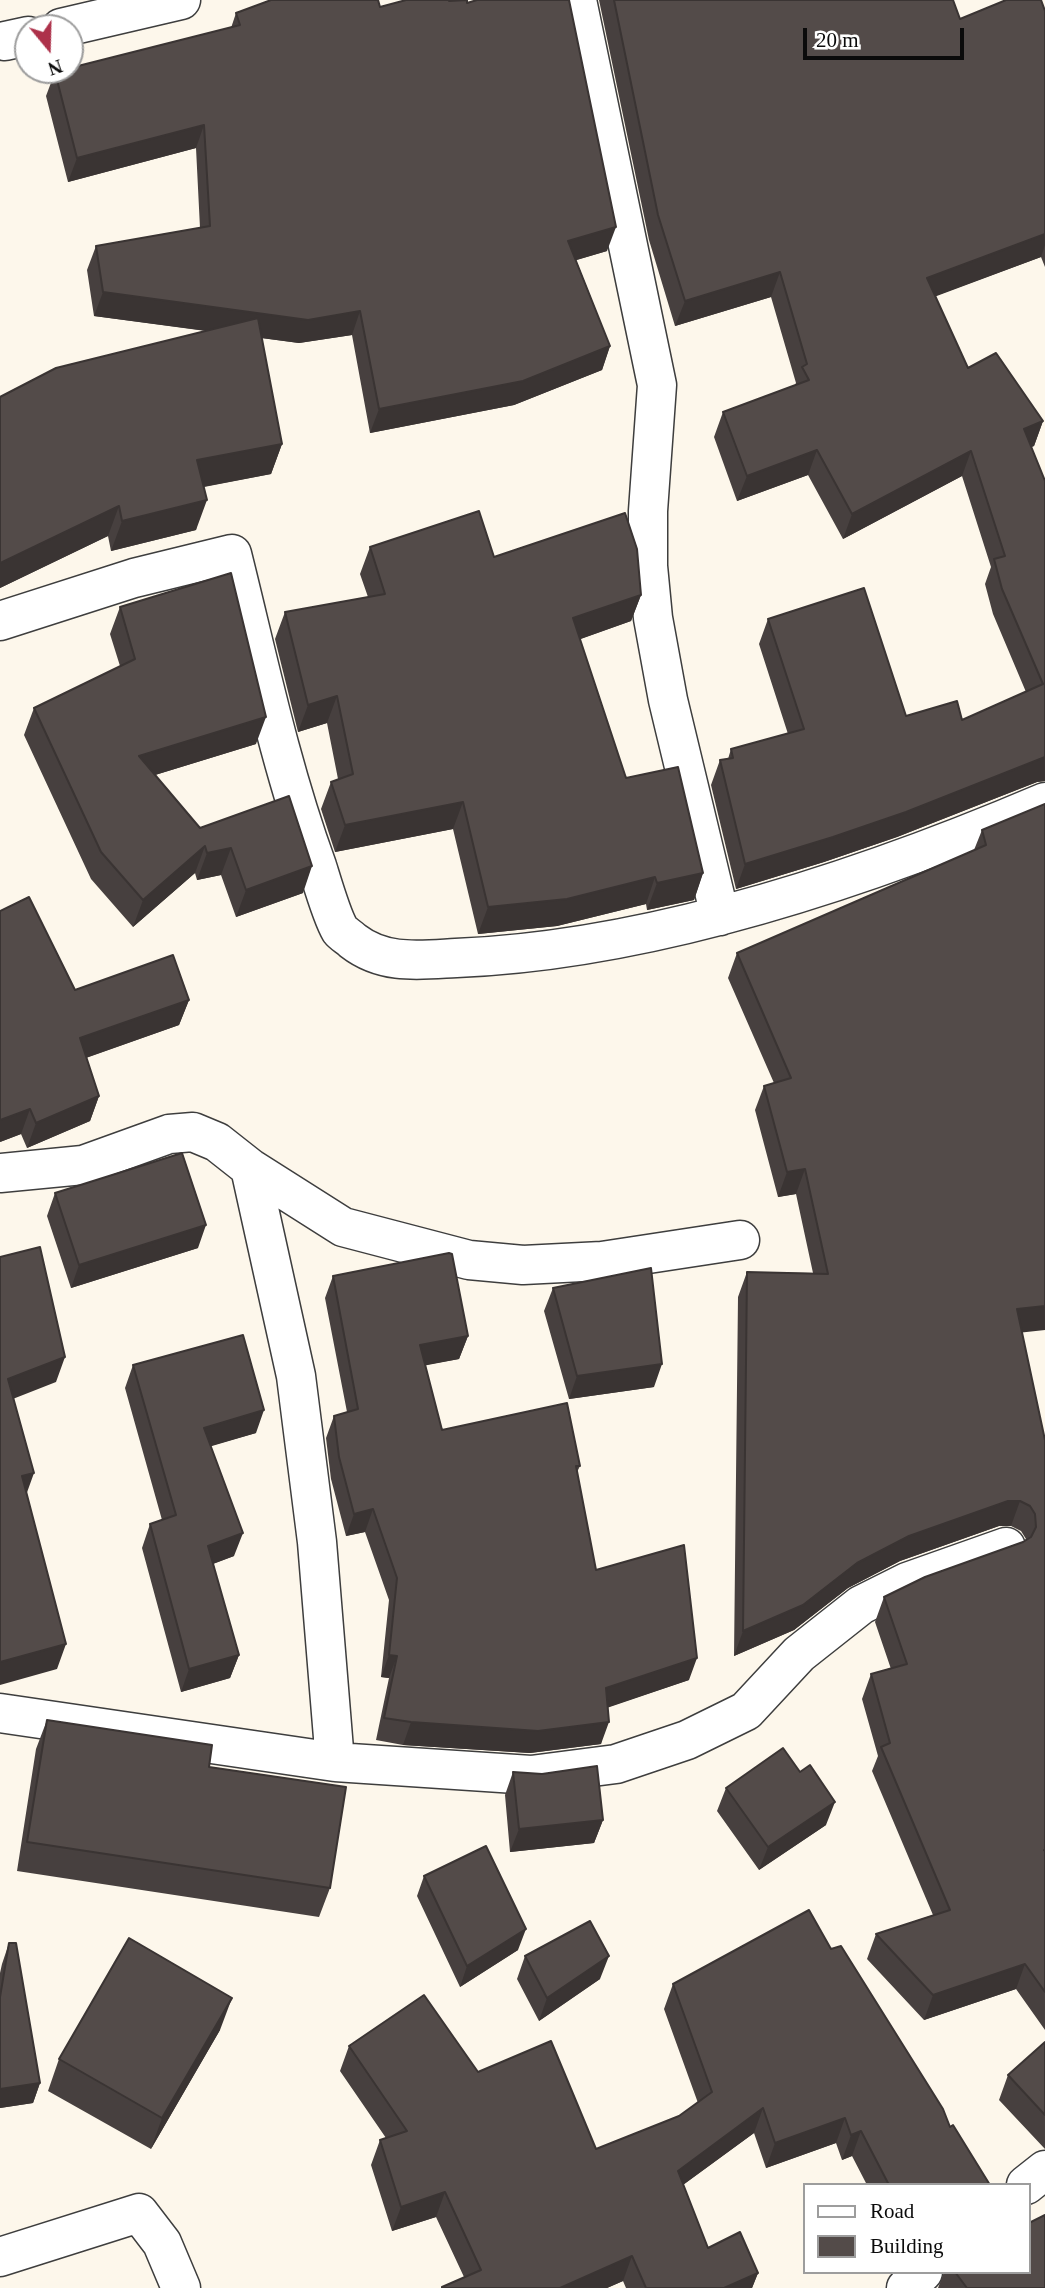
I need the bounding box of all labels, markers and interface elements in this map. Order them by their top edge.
north arrow [14,14,84,84]
scale bar [807,14,968,58]
text: 20 m [816,28,859,52]
text: N [45,55,65,80]
legend [804,2183,1031,2274]
text: Road [870,2199,914,2223]
text: Building [870,2234,944,2258]

